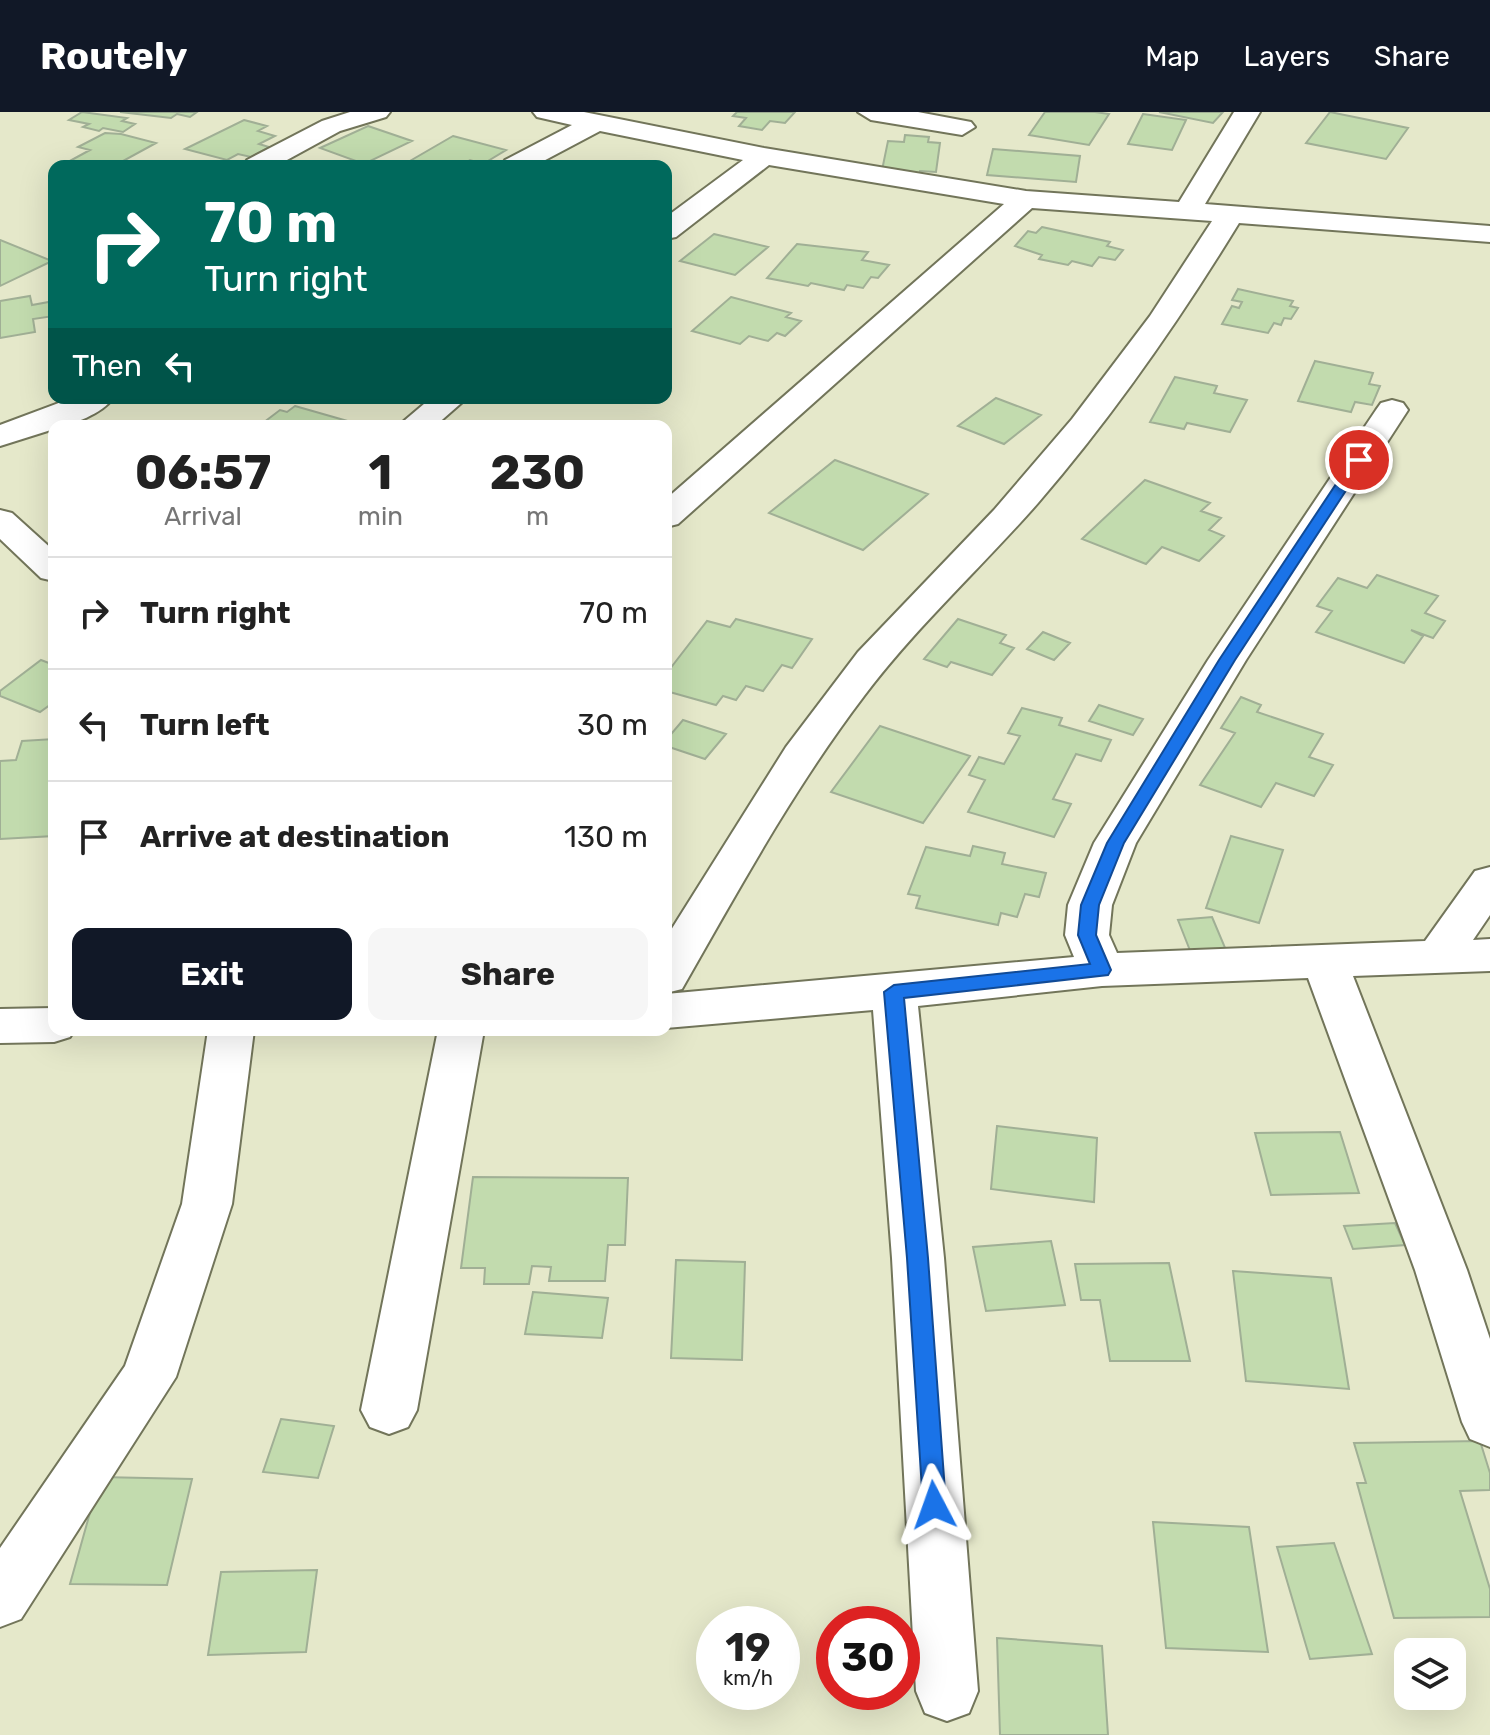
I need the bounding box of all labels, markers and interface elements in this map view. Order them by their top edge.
text: Routely [40,33,187,79]
text: Map [1145,40,1200,73]
text: Layers [1244,40,1330,73]
text: Share [1374,40,1450,73]
text: 70 m [204,190,337,256]
icon: right [72,192,176,296]
text: Turn right [204,257,368,300]
icon: left [158,344,202,388]
text: Then [72,348,142,384]
pin [1325,426,1393,494]
icon: arrive [1337,438,1381,482]
text: 06:57 [135,444,271,501]
text: 1 [369,444,392,501]
text: 230 [490,444,585,501]
text: Arrival [164,501,242,532]
text: min [358,501,403,532]
text: m [526,501,549,532]
icon: right [72,591,116,635]
text: Turn right [140,595,291,631]
text: 70 m [580,595,648,631]
icon: left [72,703,116,747]
text: Turn left [140,707,270,743]
text: 30 m [577,707,648,743]
icon: arrive [72,815,116,859]
text: Arrive at destination [140,819,450,855]
text: 130 m [564,819,648,855]
button: Exit [72,928,352,1020]
button: Share [368,928,648,1020]
position arrow [892,1463,976,1547]
speed limit sign: 30 [816,1606,920,1710]
text: 19 [725,1624,771,1671]
map controls [1394,1638,1466,1710]
button: layers [1394,1638,1466,1710]
text: km/h [723,1666,773,1690]

